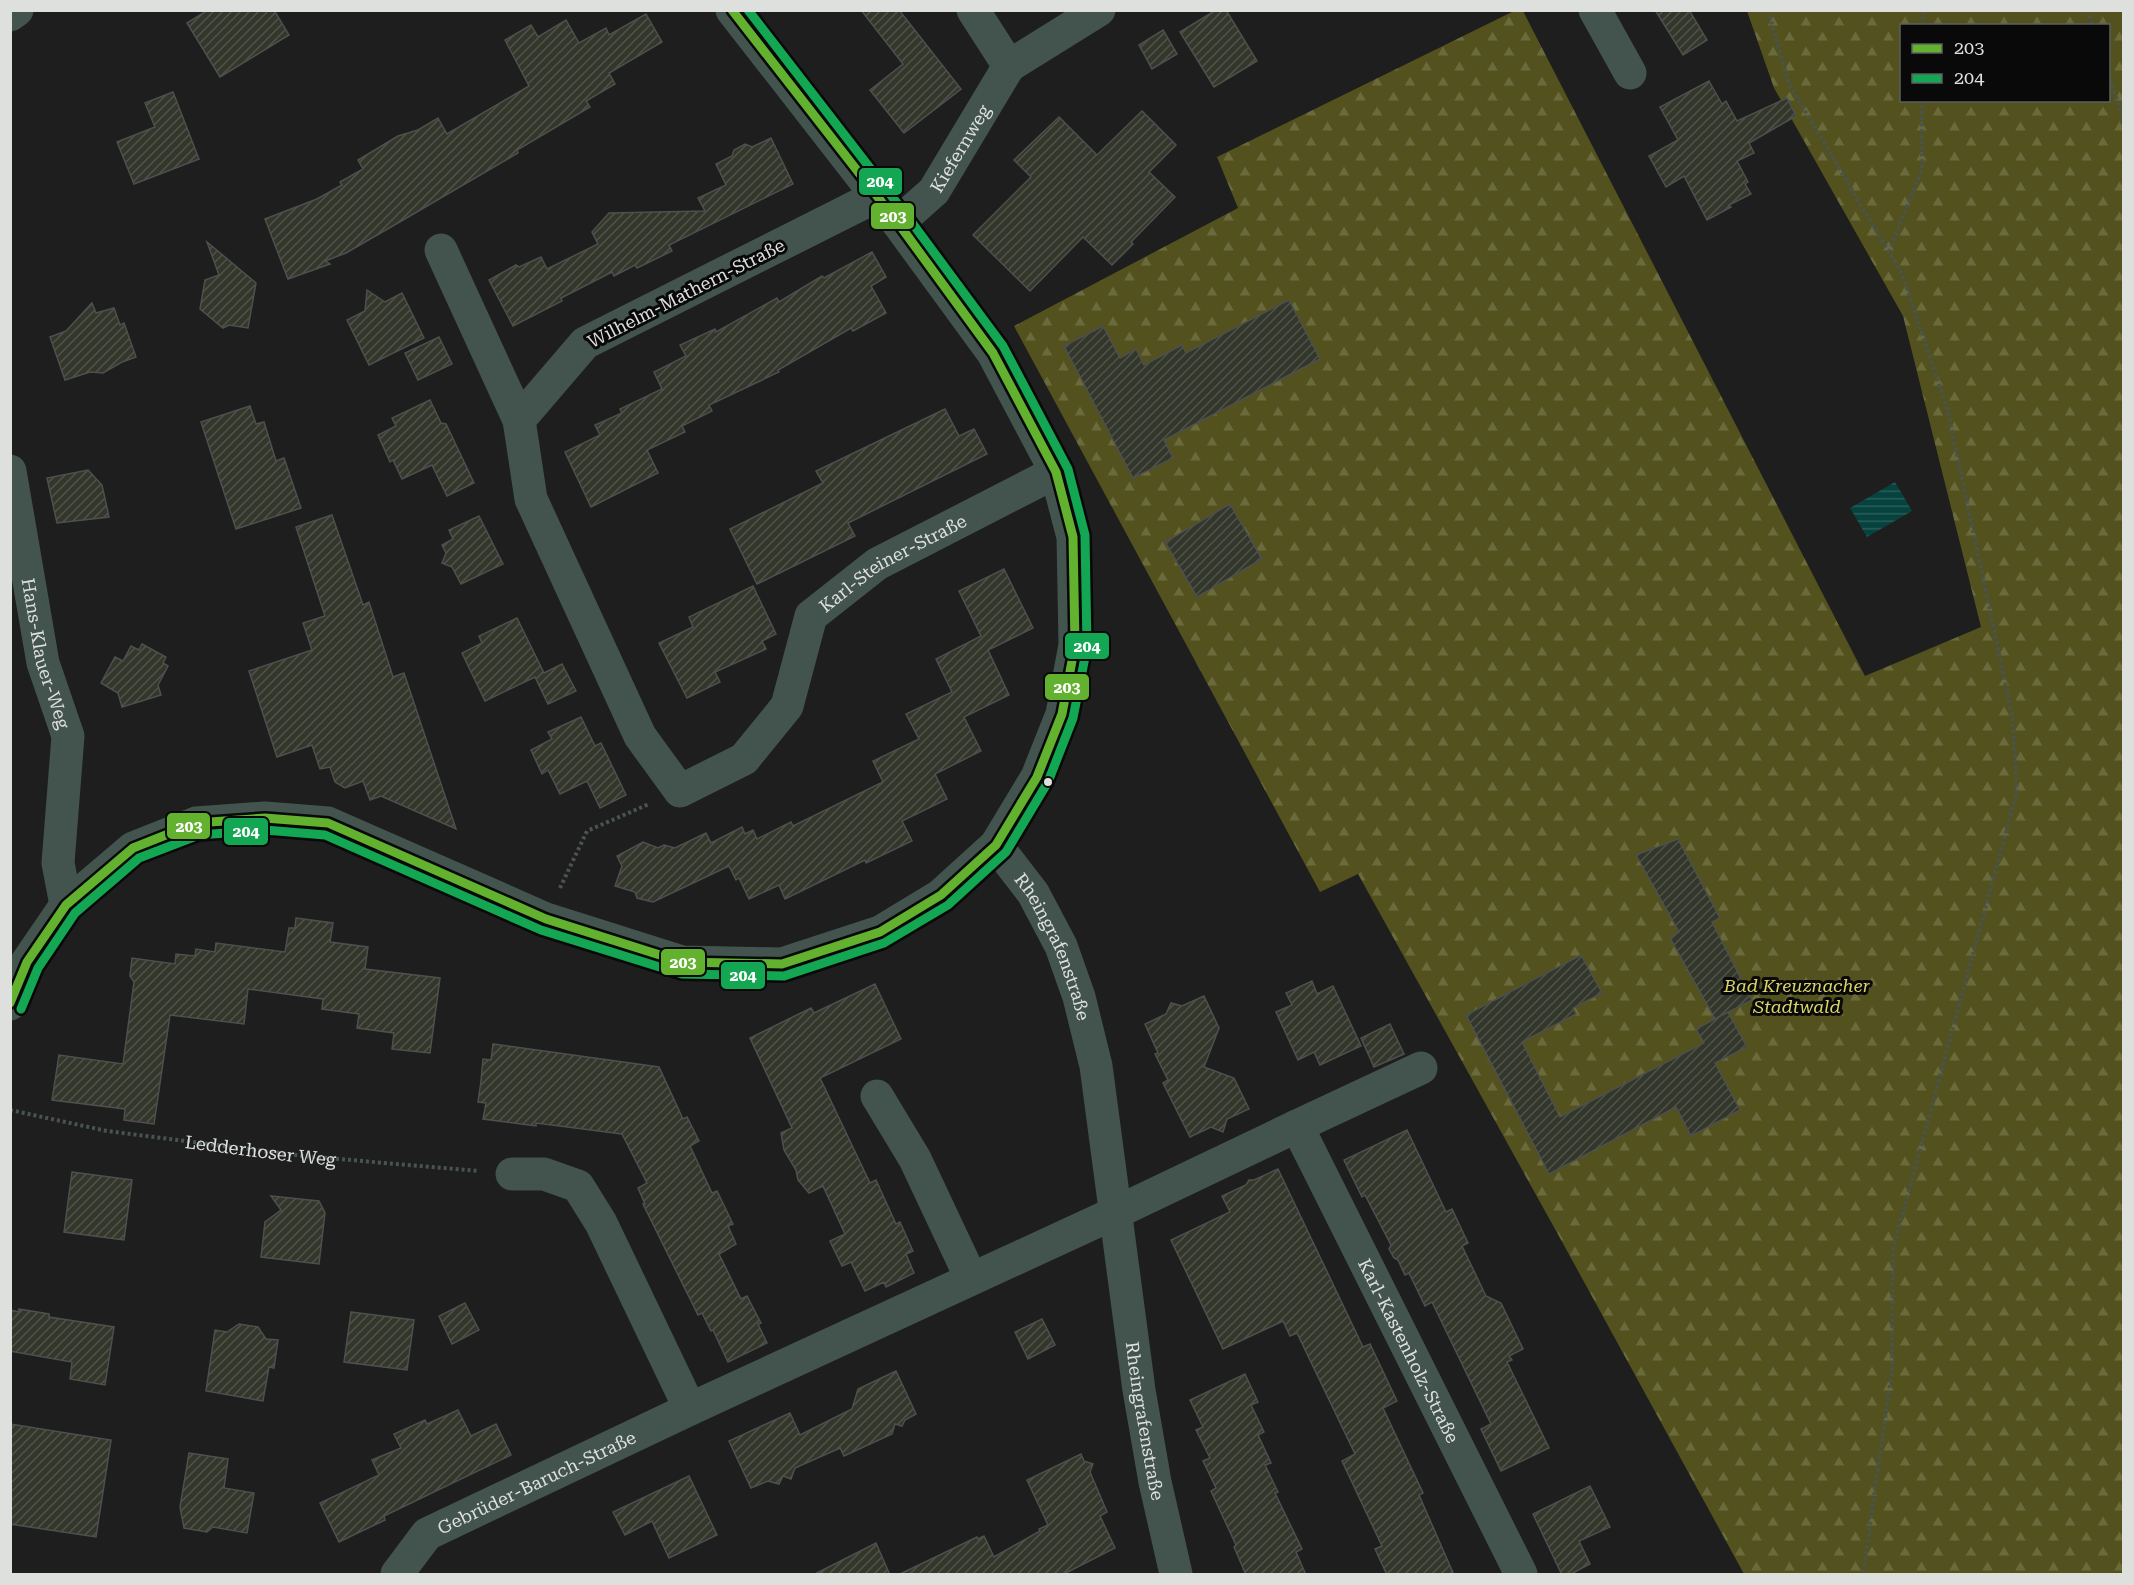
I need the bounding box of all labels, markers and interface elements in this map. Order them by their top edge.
legend [1900,24,2110,102]
text: 203 [1954,37,1984,58]
text: 204 [1954,67,1984,88]
street label: Kiefernweg [925,100,994,196]
line badge: 204 [858,167,903,196]
text: 204 [867,172,893,191]
line badge: 203 [870,202,915,230]
text: 203 [880,207,906,226]
street label: Wilhelm-Mathern-Straße [584,234,788,352]
street label: Karl-Steiner-Straße [815,509,970,616]
street label: Hans-Klauer-Weg [18,576,75,732]
line badge: 204 [1064,632,1110,660]
text: 204 [1074,637,1100,656]
line badge: 203 [1044,673,1090,701]
text: 203 [1054,678,1080,697]
unlabelled marker [1042,776,1054,788]
line badge: 203 [166,812,211,840]
text: 203 [176,817,202,836]
line badge: 204 [223,817,269,846]
text: 204 [233,822,259,841]
street label: Rheingrafenstraße [1011,868,1095,1023]
line badge: 203 [660,948,706,976]
text: 203 [670,953,696,972]
line badge: 204 [720,961,766,990]
text: 204 [730,966,756,985]
park label: Bad Kreuznacher Stadtwald [1723,975,1871,1017]
street label: Ledderhoser Weg [184,1131,338,1169]
street label: Karl-Kastenholz-Straße [1354,1255,1464,1446]
street label: Rheingrafenstraße [1122,1340,1169,1502]
street label: Gebrüder-Baruch-Straße [434,1426,639,1538]

